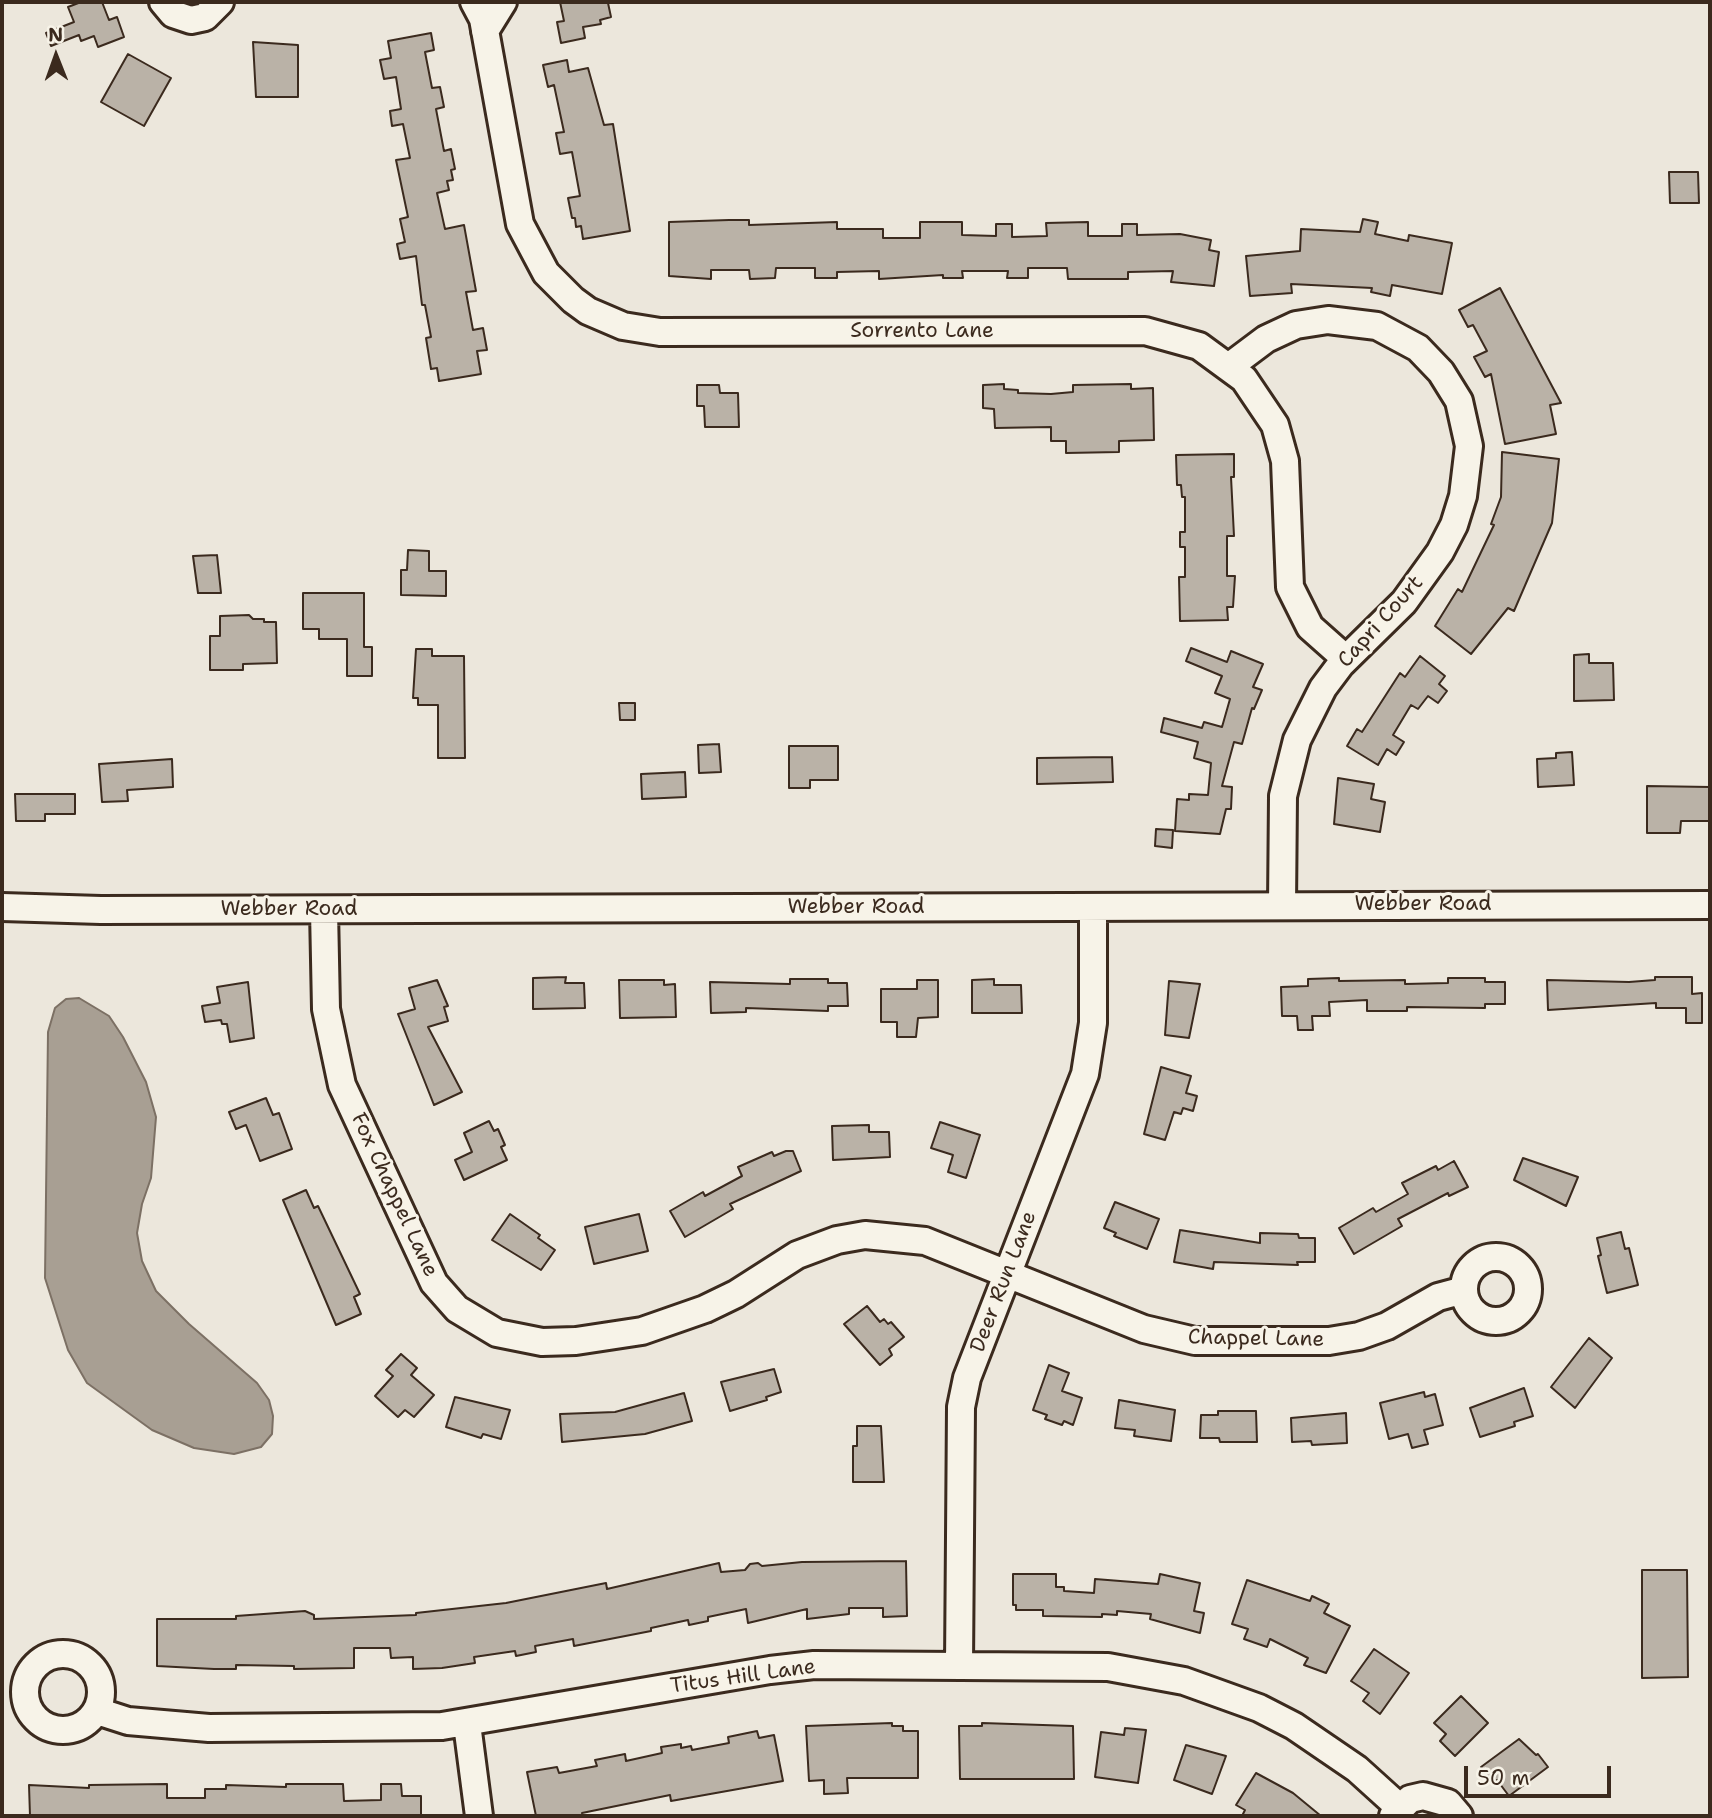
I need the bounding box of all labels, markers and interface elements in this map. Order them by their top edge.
north arrow [21,21,91,91]
text: N [48,22,63,47]
street label: Sorrento Lane [850,319,994,345]
street label: Capri Court [1333,571,1429,673]
street label: Webber Road [1355,892,1491,918]
street label: Webber Road [788,895,924,921]
street label: Webber Road [221,897,357,923]
street label: Fox Chappel Lane [345,1109,443,1281]
street label: Deer Run Lane [966,1208,1042,1356]
street label: Chappel Lane [1188,1325,1324,1353]
street label: Titus Hill Lane [669,1654,817,1700]
scale bar [1467,1752,1614,1796]
text: 50 m [1477,1764,1530,1792]

